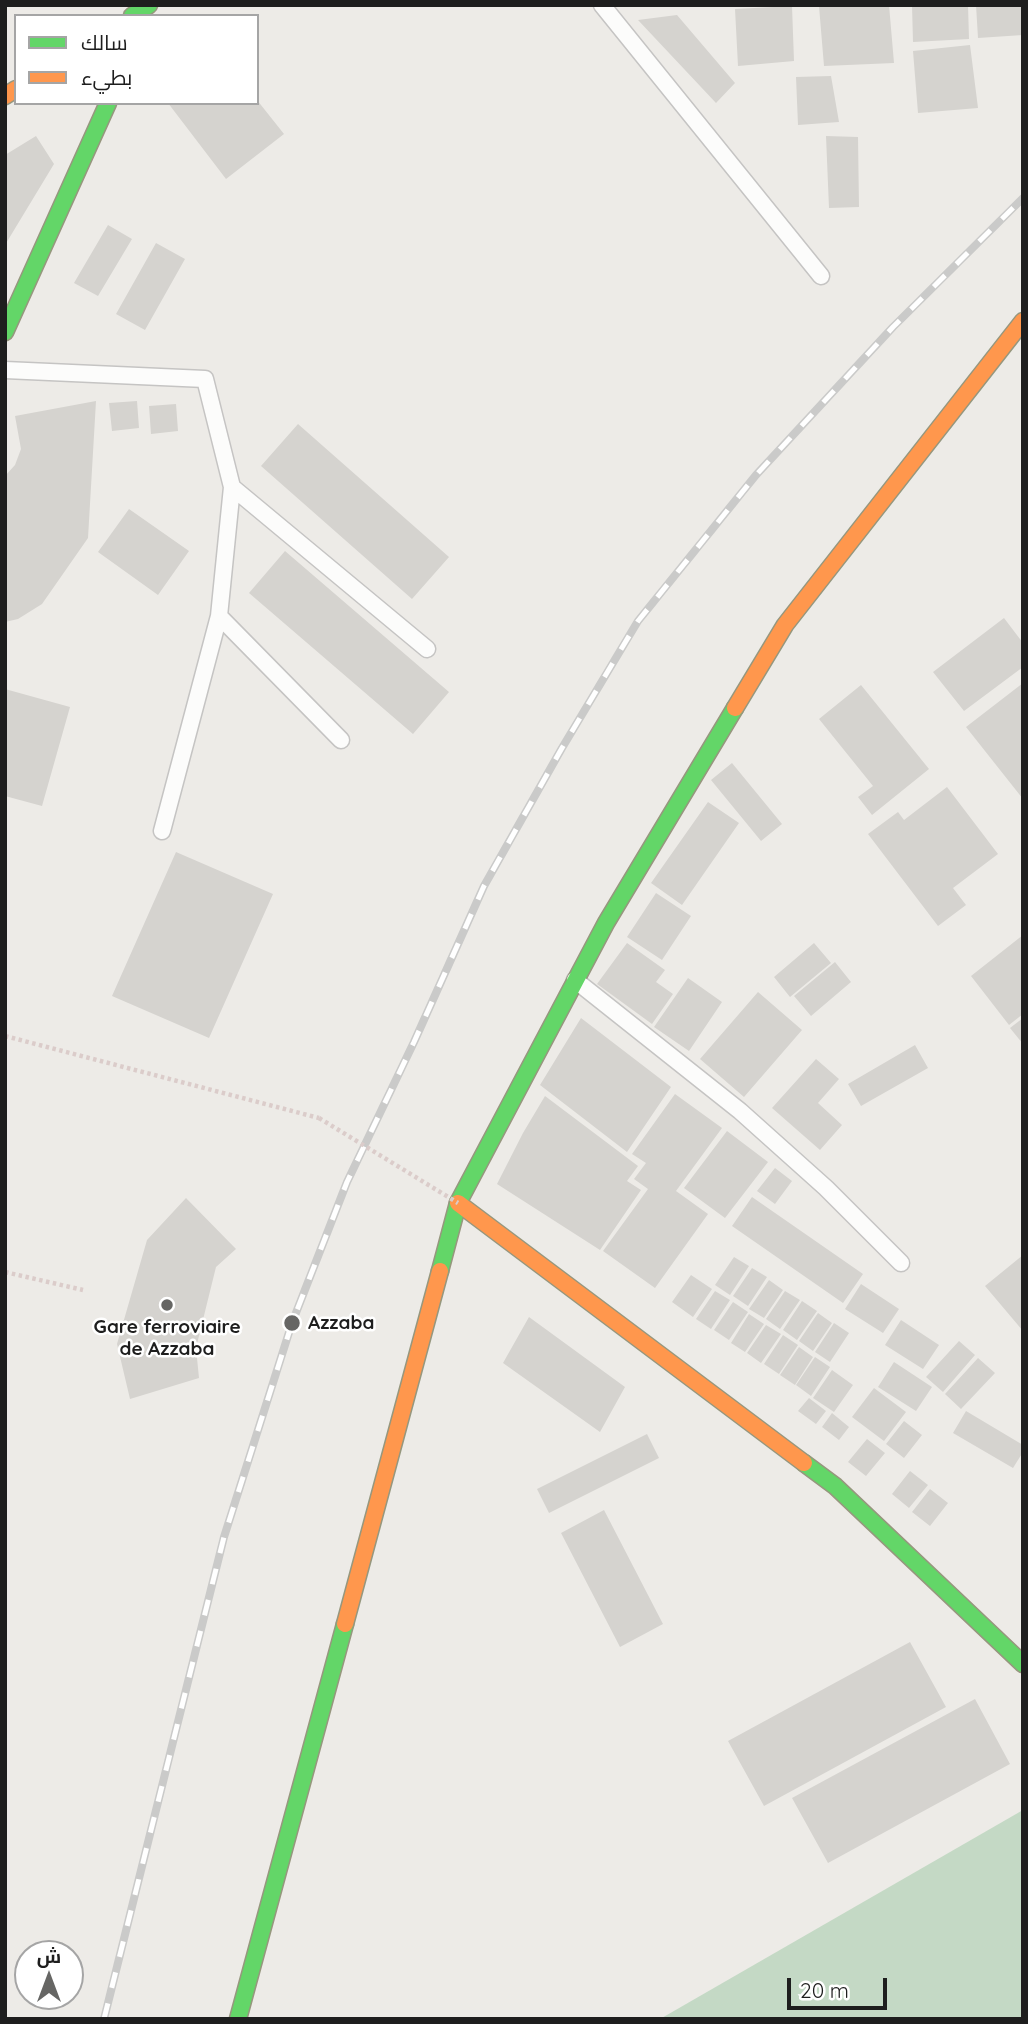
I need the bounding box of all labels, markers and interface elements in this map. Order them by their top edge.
legend [14,14,259,105]
text: سالك [81,29,128,55]
text: بطيء [81,64,132,90]
marker: Gare ferroviaire de Azzaba [159,1297,175,1313]
place label: Azzaba [308,1312,374,1334]
marker: Azzaba [282,1313,302,1333]
place label: Gare ferroviaire de Azzaba [93,1316,241,1360]
north arrow [14,1940,84,2010]
text: ش [37,1944,61,1968]
scale bar [790,1965,890,2009]
text: 20 m [800,1977,849,2003]

